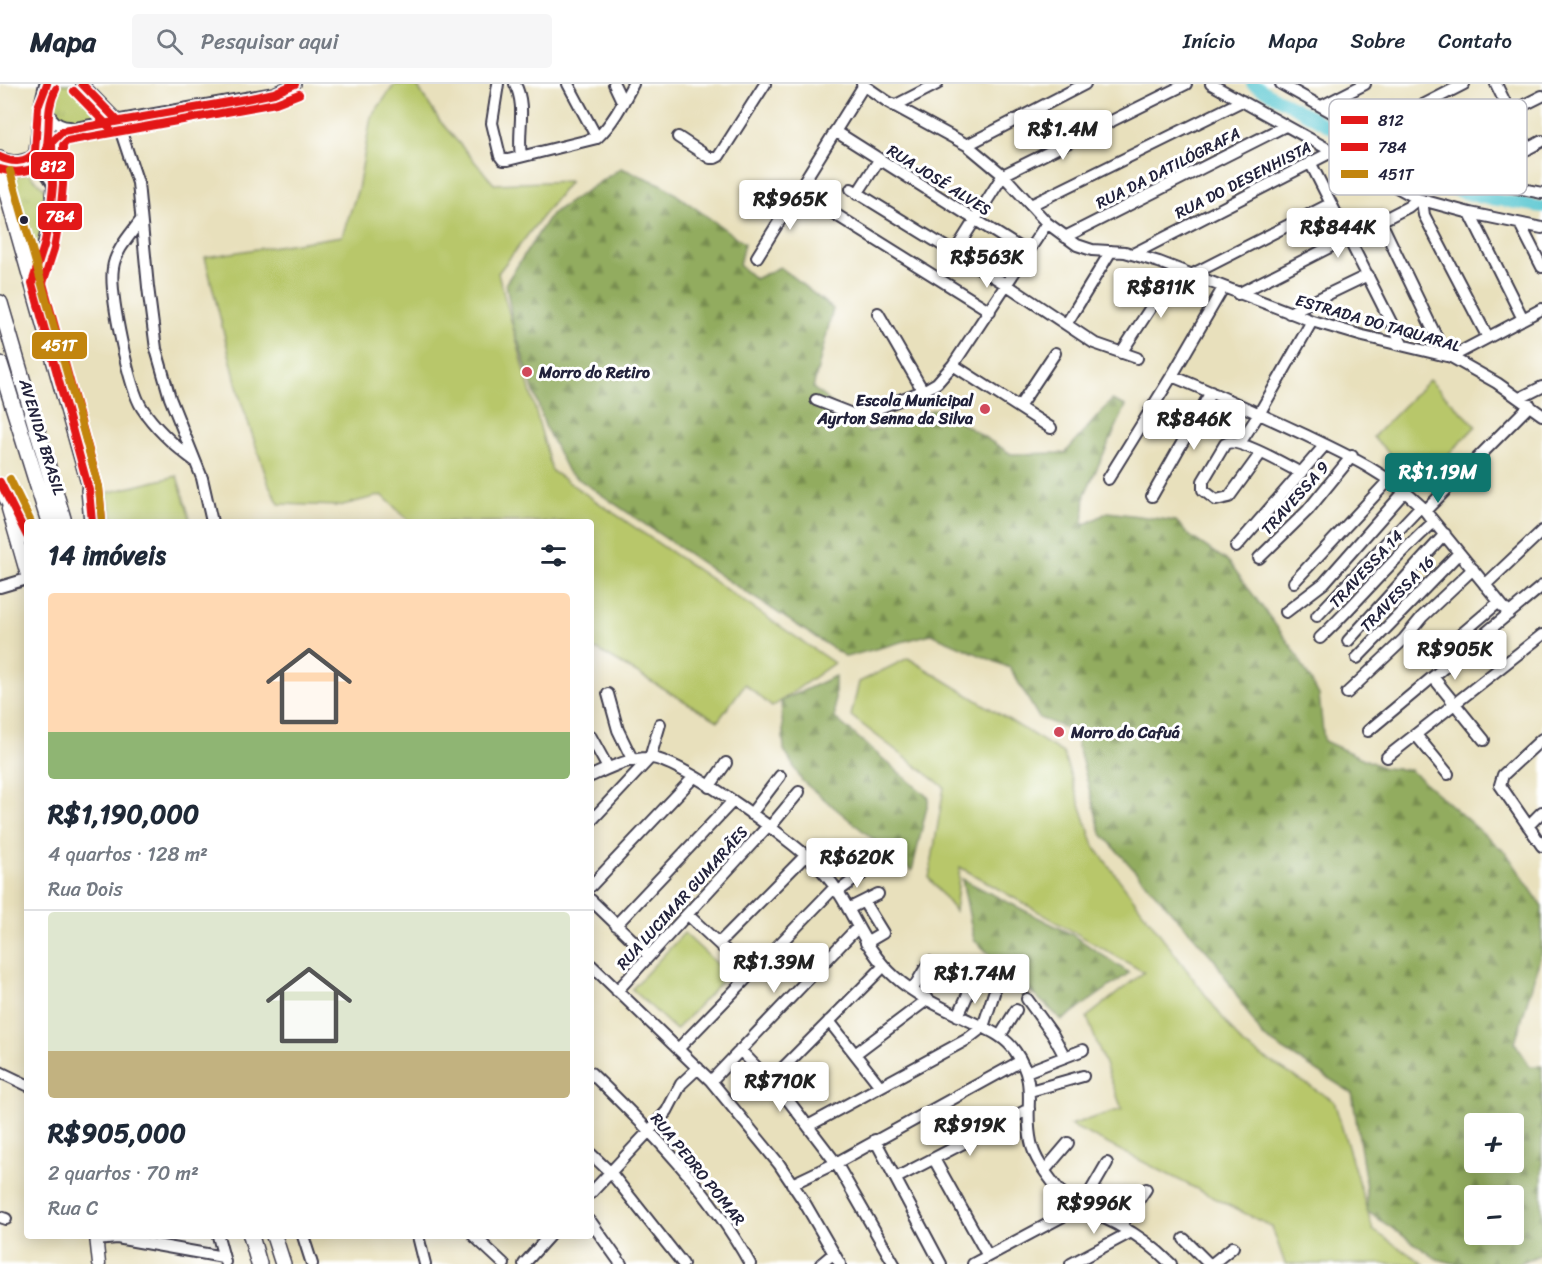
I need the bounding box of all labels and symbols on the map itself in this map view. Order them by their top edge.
legend [1329,99,1527,195]
text: 812 [1378,106,1404,135]
pin: R$1.4M [1014,110,1112,161]
street label: RUA DA DATILÓGRAFA [1091,119,1245,217]
street label: RUA DO DESENHISTA [1170,133,1316,227]
text: 784 [1378,133,1407,162]
street label: RUA JOSÉ ALVES [881,136,997,224]
line badge: 812 [30,151,75,180]
text: 812 [39,152,67,181]
text: 451T [1378,160,1415,189]
pin: R$965K [741,180,839,231]
line badge: 784 [37,202,83,231]
text: 784 [46,202,74,231]
pin: R$844K [1289,208,1387,259]
unlabelled marker [18,214,30,226]
pin: R$563K [938,238,1036,289]
pin: R$811K [1112,268,1210,319]
street label: ESTRADA DO TAQUARAL [1292,286,1465,361]
line badge: 451T [31,331,88,360]
text: 451T [40,331,78,360]
place label: Morro do Retiro [538,358,650,387]
marker: Morro do Retiro [520,365,534,379]
street label: AVENIDA BRASIL [10,374,74,499]
place label: Escola Municipal Ayrton Senna da Silva [816,386,974,433]
pin: R$846K [1145,400,1243,451]
marker: Escola Municipal Ayrton Senna da Silva [978,402,992,416]
pin: R$1.19M [1383,453,1493,504]
street label: TRAVESSA 9 [1253,454,1337,542]
street label: TRAVESSA 14 [1322,523,1410,615]
street label: TRAVESSA 16 [1352,549,1442,639]
pin: R$905K [1406,630,1504,681]
place label: Morro do Cafuá [1070,718,1180,747]
marker: Morro do Cafuá [1052,725,1066,739]
street label: RUA LUCIMAR GUMARÃES [609,819,755,977]
pin: R$620K [808,838,906,889]
pin: R$1.39M [719,943,829,994]
pin: R$1.74M [920,954,1030,1005]
pin: R$710K [731,1062,829,1113]
street label: RUA PEDRO POMAR [643,1106,753,1232]
pin: R$919K [921,1106,1019,1157]
pin: R$996K [1045,1184,1143,1235]

